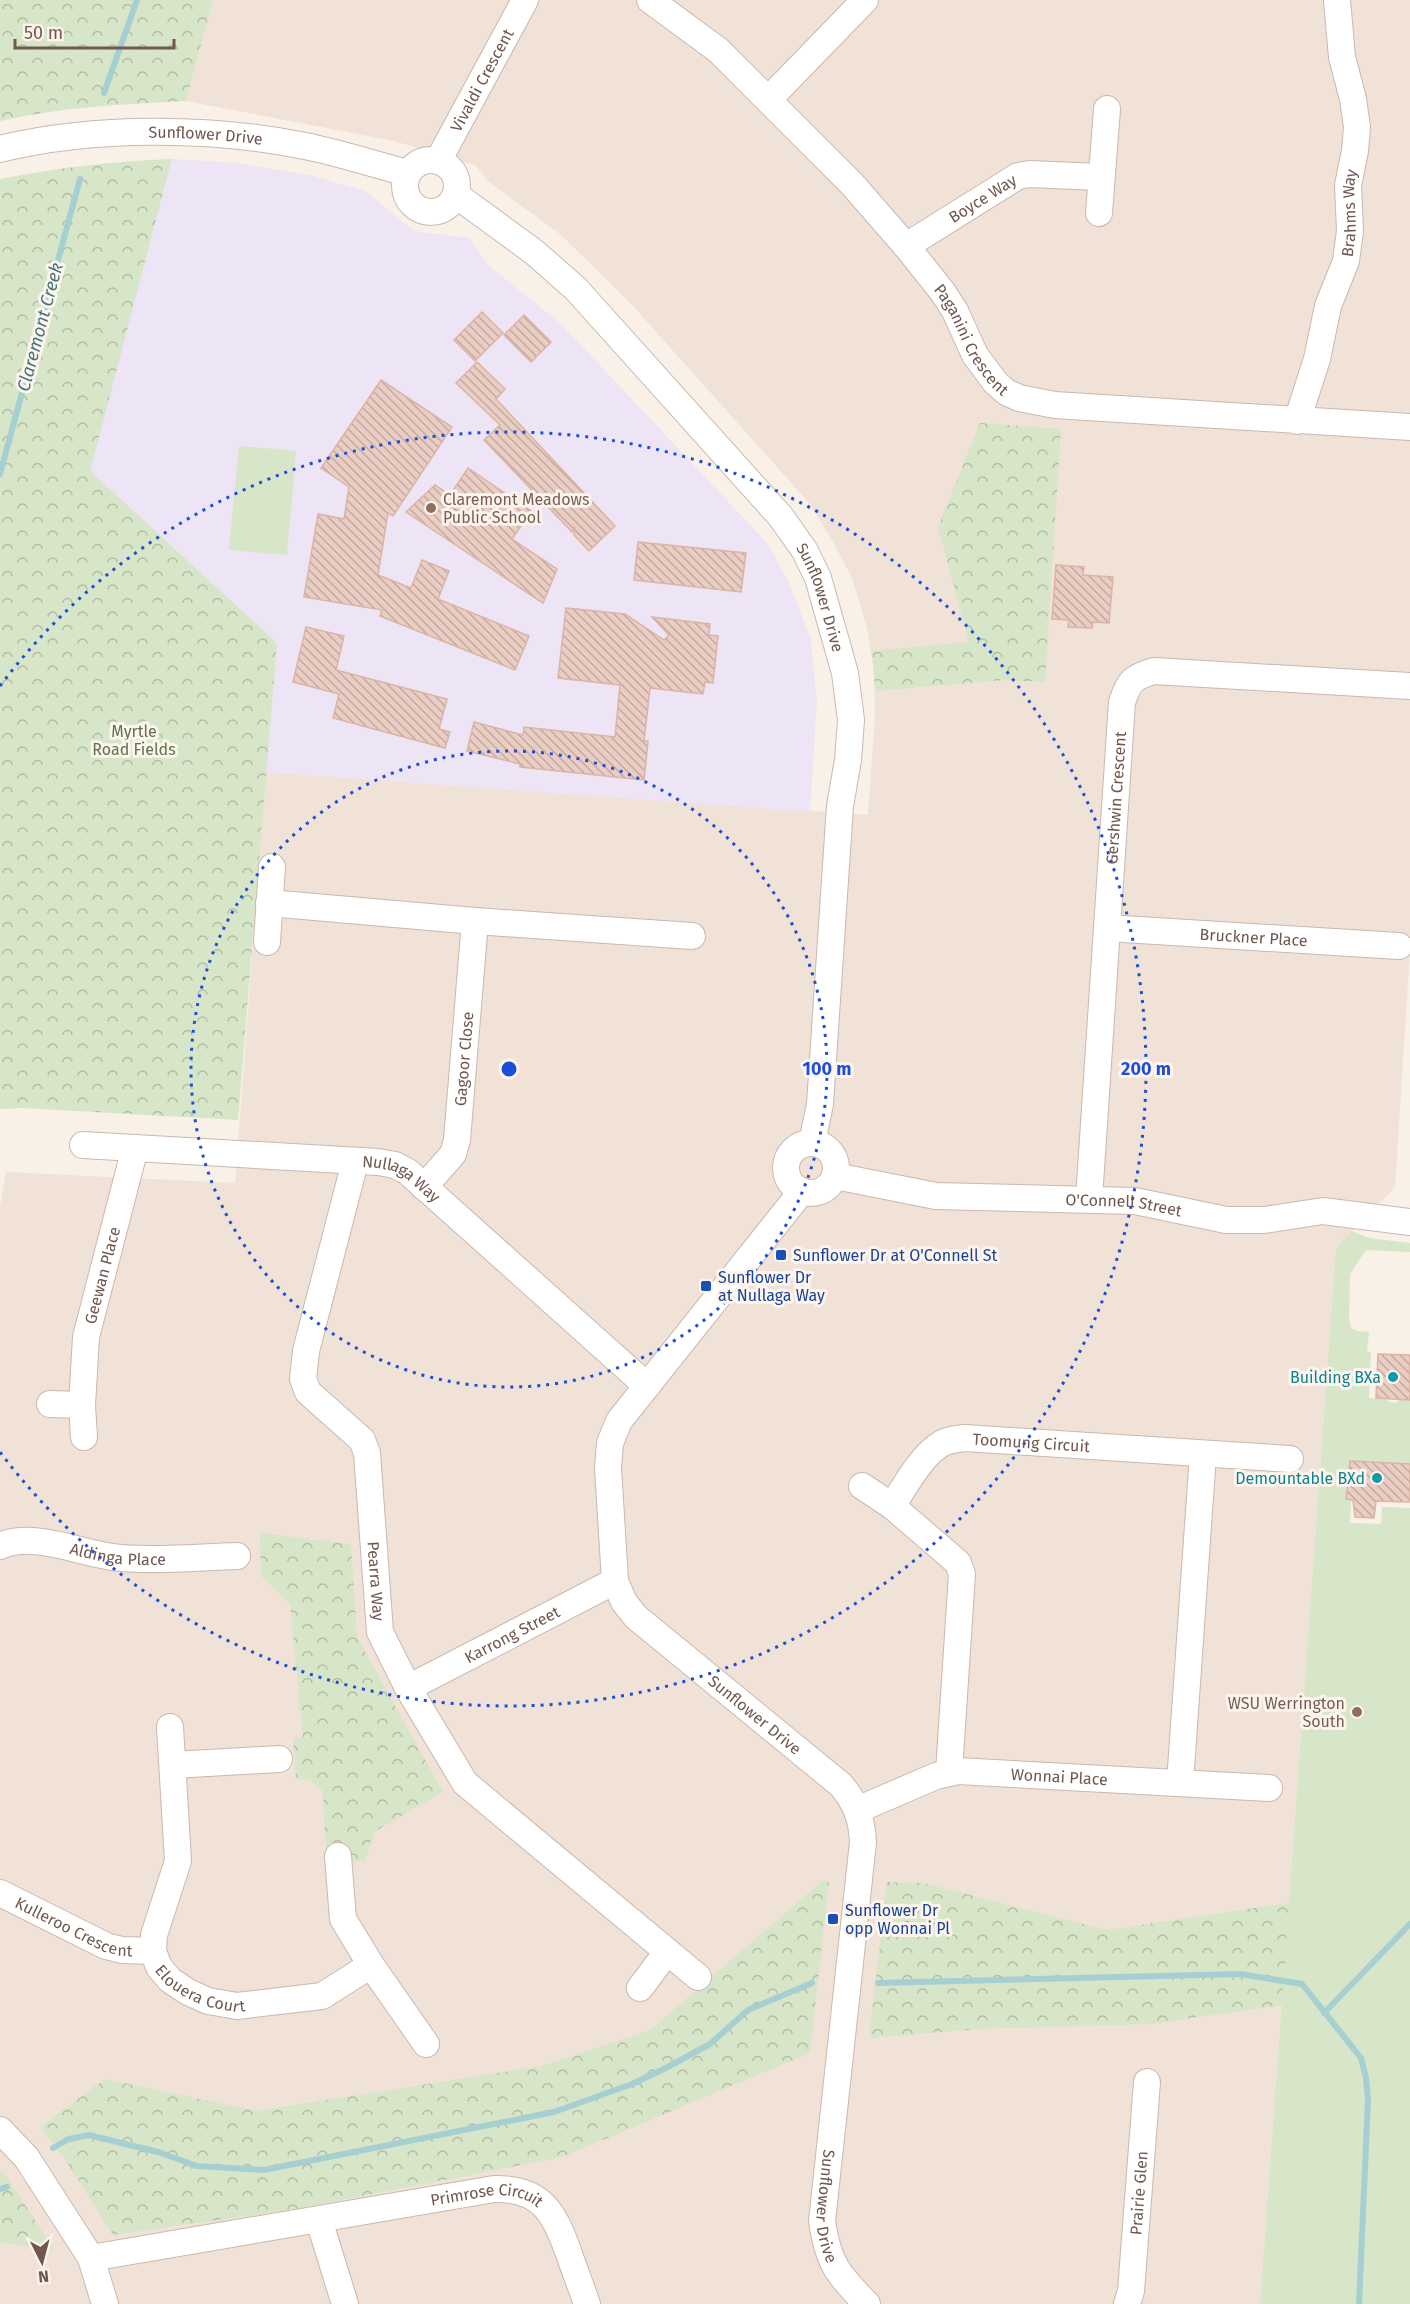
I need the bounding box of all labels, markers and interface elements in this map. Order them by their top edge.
scale bar [15,12,174,50]
text: 50 m [24,22,63,44]
street label: Vivaldi Crescent [446,25,517,135]
street label: Sunflower Drive [148,122,264,148]
street label: Brahms Way [1337,167,1361,258]
street label: Boyce Way [945,170,1020,227]
water label: Claremont Creek [12,260,68,394]
street label: Paganini Crescent [930,280,1013,399]
place label: Claremont Meadows Public School [443,490,590,527]
marker: Claremont Meadows Public School [424,501,438,515]
street label: Sunflower Drive [793,539,848,654]
park label: Myrtle Road Fields [92,722,176,759]
street label: Gershwin Crescent [1102,731,1130,865]
street label: Bruckner Place [1199,924,1308,950]
street label: Gagoor Close [450,1011,477,1107]
text: 100 m [803,1058,851,1080]
text: 200 m [1121,1058,1171,1080]
centre of rings [499,1059,519,1079]
street label: Nullaga Way [362,1152,445,1206]
street label: O'Connell Street [1065,1190,1184,1220]
street label: Geewan Place [80,1225,124,1326]
place label: Sunflower Dr at O'Connell St [793,1246,998,1265]
marker: Sunflower Dr at O'Connell St [774,1248,788,1262]
place label: Sunflower Dr at Nullaga Way [718,1268,825,1305]
marker: Sunflower Dr at Nullaga Way [699,1279,713,1293]
place label: Building BXa [1290,1368,1381,1387]
marker: Building BXa [1386,1370,1400,1384]
street label: Toomung Circuit [972,1429,1091,1456]
place label: Demountable BXd [1235,1469,1365,1488]
marker: Demountable BXd [1370,1471,1384,1485]
street label: Aldinga Place [68,1538,166,1569]
street label: Pearra Way [364,1541,389,1622]
street label: Karrong Street [461,1602,563,1667]
street label: Sunflower Drive [705,1671,805,1758]
place label: WSU Werrington South [1228,1694,1345,1731]
marker: WSU Werrington South [1350,1705,1364,1719]
street label: Wonnai Place [1010,1764,1108,1789]
street label: Kulleroo Crescent [12,1893,133,1960]
place label: Sunflower Dr opp Wonnai Pl [845,1901,950,1938]
marker: Sunflower Dr opp Wonnai Pl [826,1912,840,1926]
street label: Elouera Court [152,1961,246,2016]
street label: Sunflower Drive [812,2149,842,2266]
street label: Prairie Glen [1126,2150,1151,2236]
street label: Primrose Circuit [429,2179,548,2211]
north arrow [12,2232,72,2292]
text: N [37,2266,50,2286]

